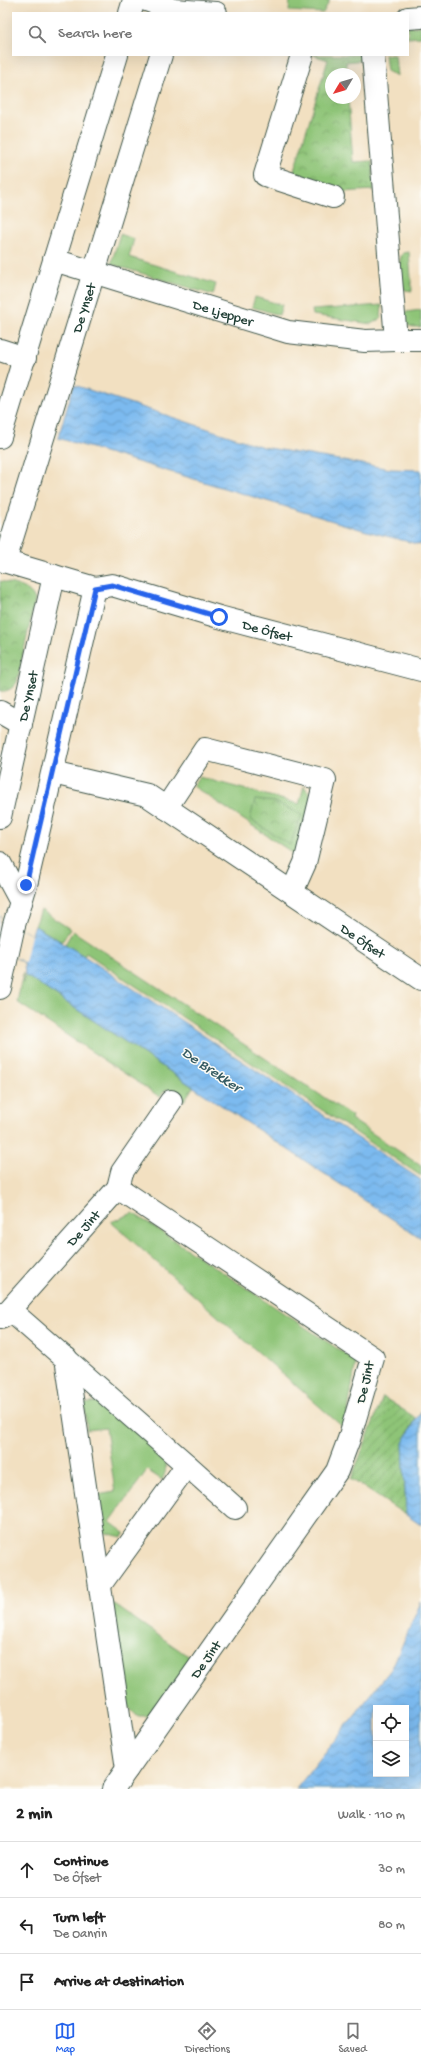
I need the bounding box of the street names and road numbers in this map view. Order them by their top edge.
street label: De Ynset [70,280,101,336]
street label: De Ljepper [189,297,256,332]
street label: De Ôfset [239,617,295,647]
street label: De Ynset [15,669,44,724]
street label: De Ôfset [335,921,389,964]
street label: De Jint [63,1207,106,1251]
street label: De Jint [353,1359,380,1406]
street label: De Jint [187,1637,227,1684]

